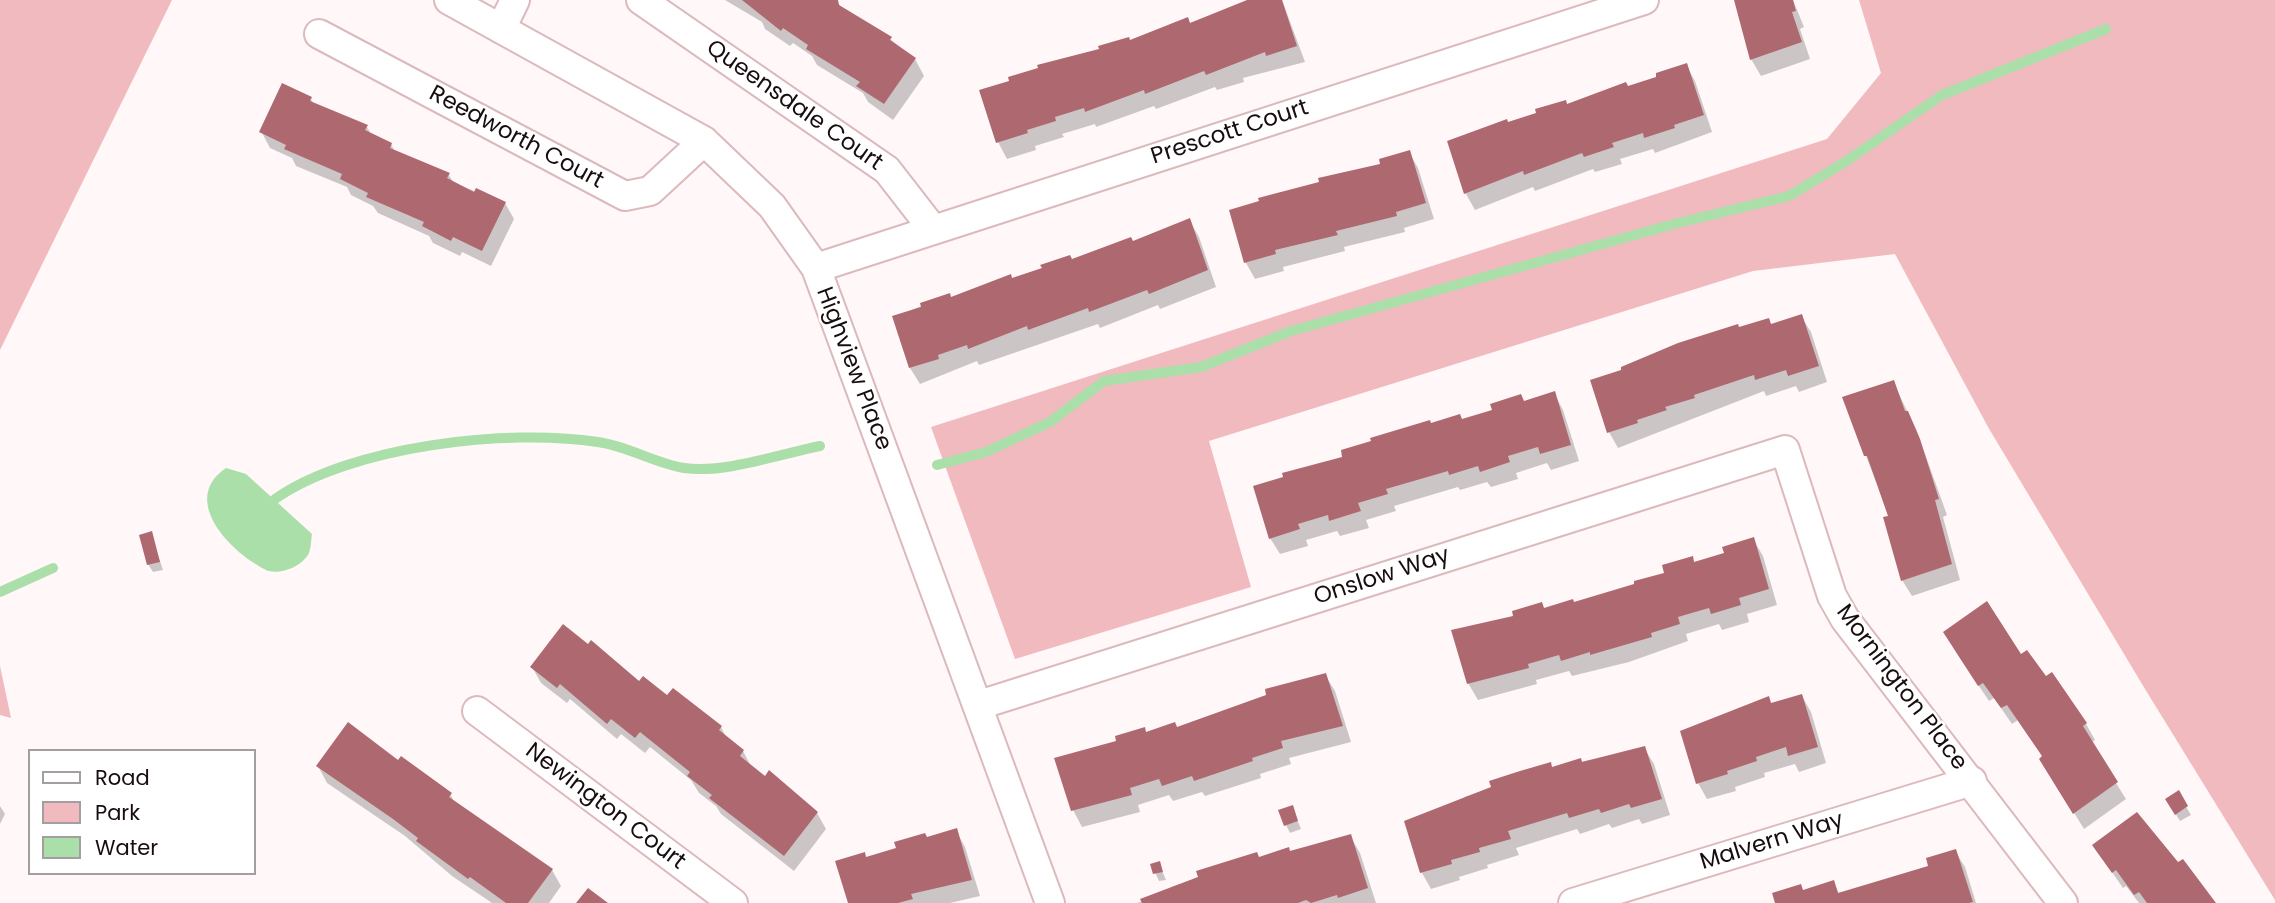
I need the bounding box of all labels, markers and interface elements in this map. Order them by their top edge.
street label: Queensdale Court [700,35,888,177]
street label: Reedworth Court [424,80,608,196]
street label: Prescott Court [1148,95,1312,171]
street label: Highview Place [809,284,897,454]
street label: Onslow Way [1311,542,1453,612]
street label: Mornington Place [1830,600,1972,776]
street label: Newington Court [520,738,690,876]
legend [28,749,256,875]
text: Road [95,763,150,792]
text: Park [95,798,140,827]
street label: Malvern Way [1697,807,1847,877]
text: Water [95,833,158,862]

